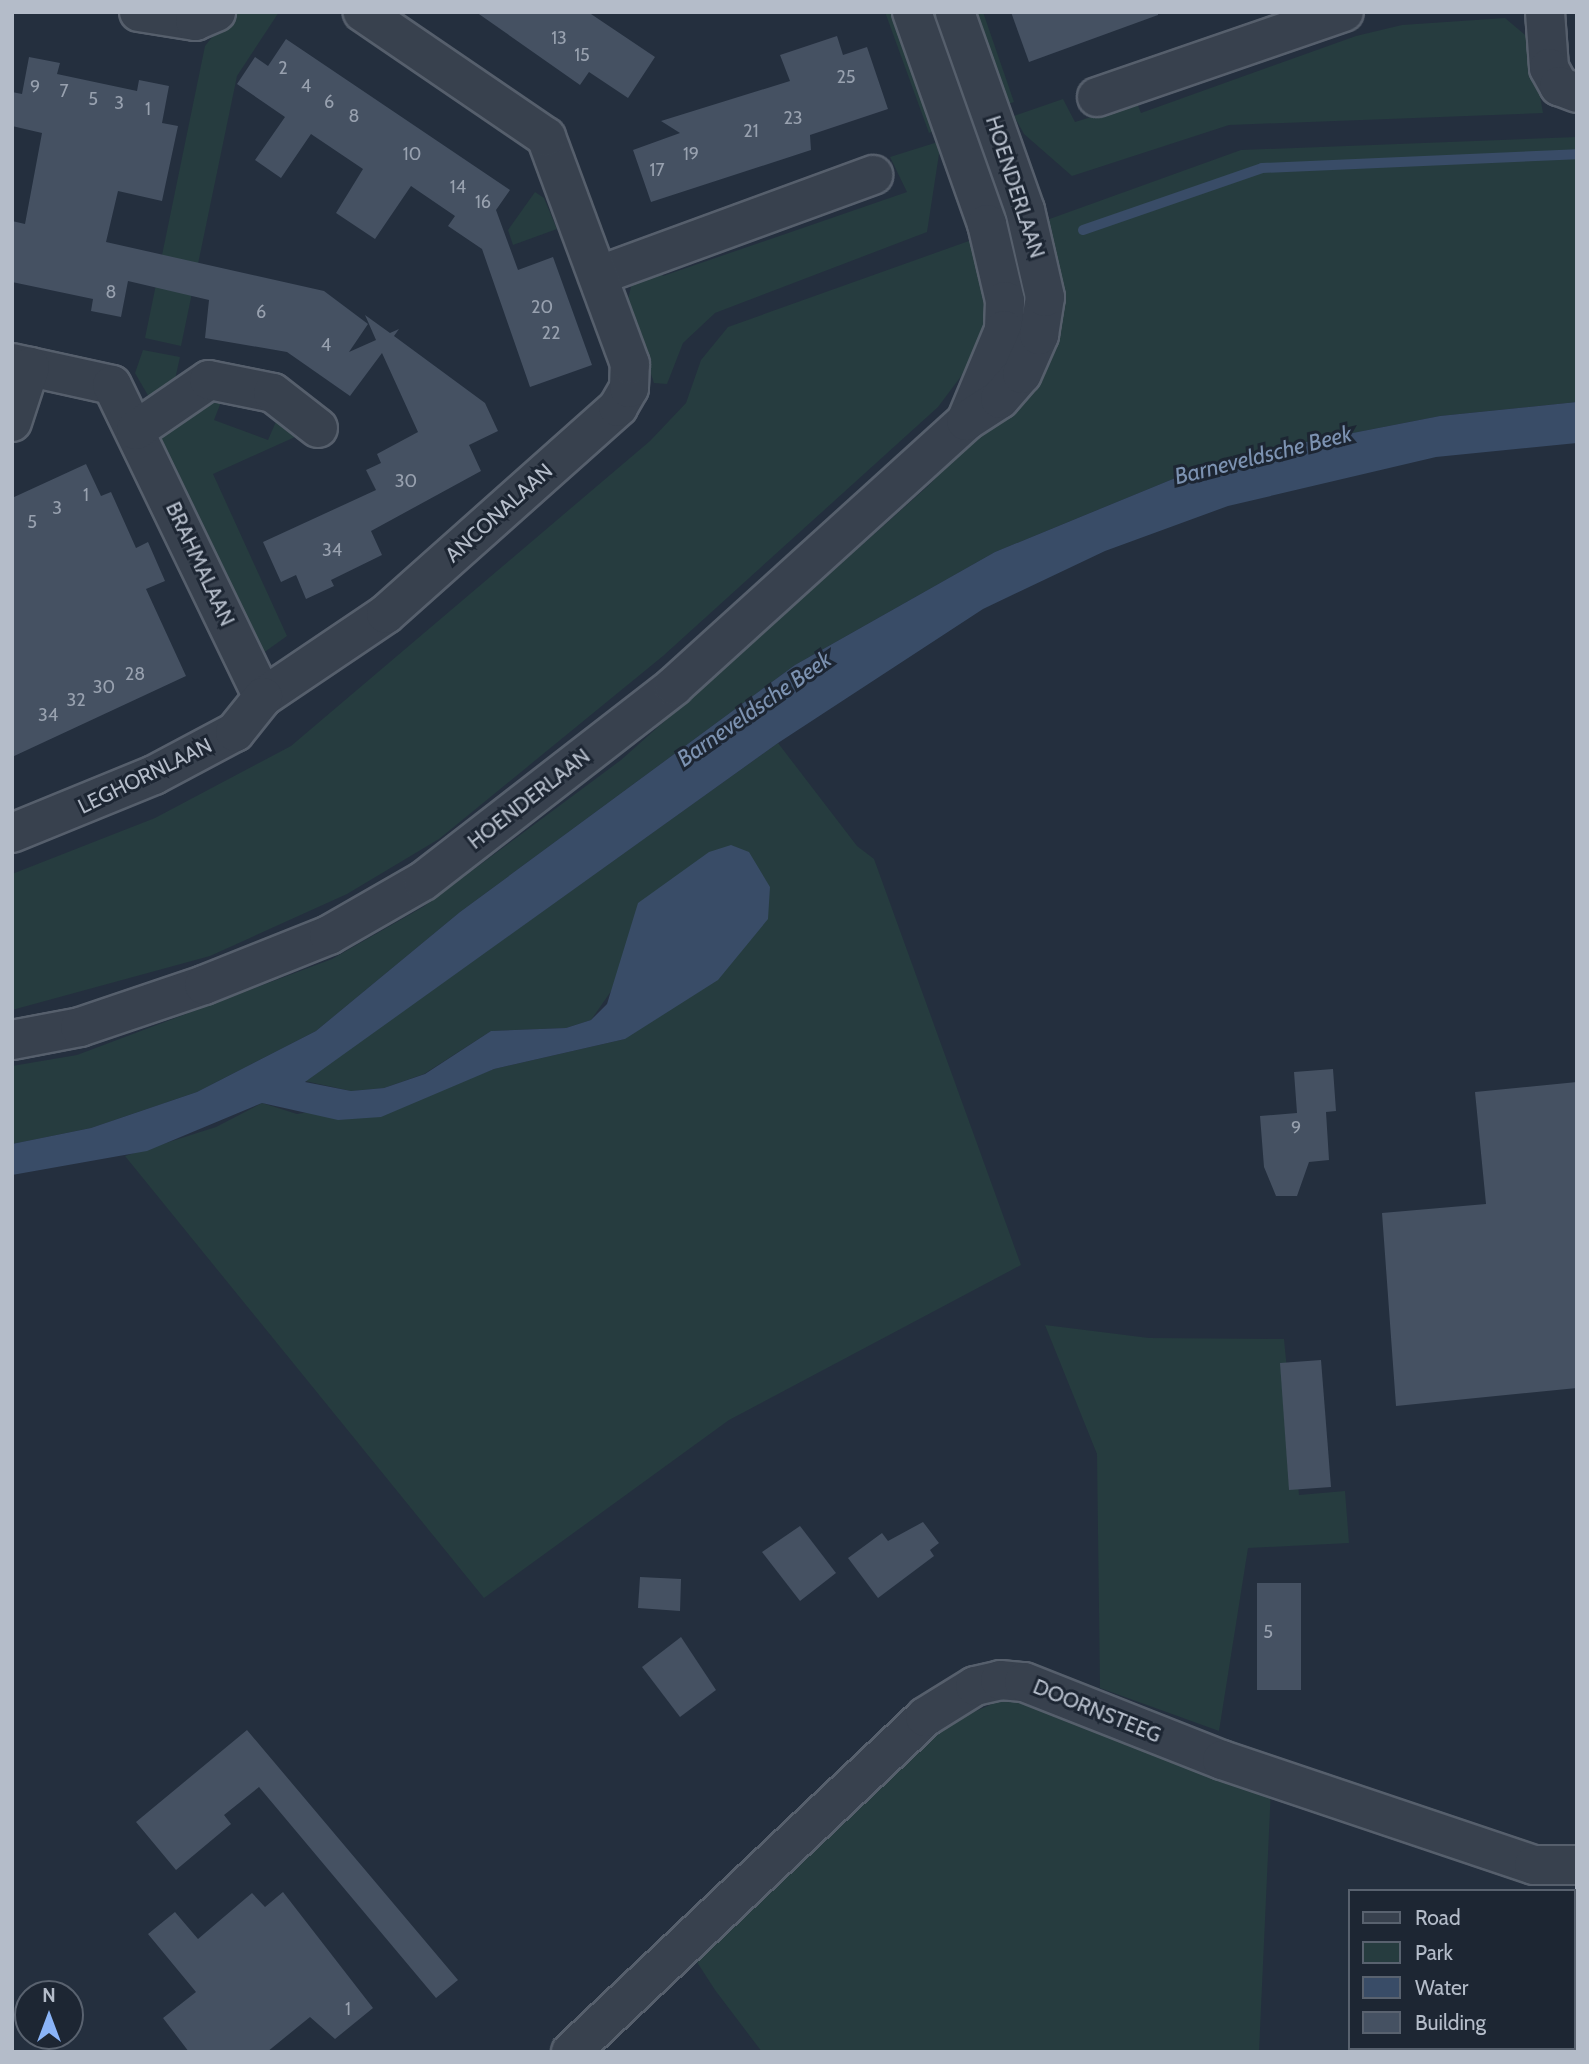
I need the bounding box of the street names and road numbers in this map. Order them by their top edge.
street label: HOENDERLAAN [980,113,1050,261]
street label: ANCONALAAN [440,458,558,568]
street label: BRAHMALAAN [160,498,240,630]
street label: LEGHORNLAAN [74,733,216,819]
street label: HOENDERLAAN [463,743,595,855]
street label: DOORNSTEEG [1029,1674,1165,1748]

